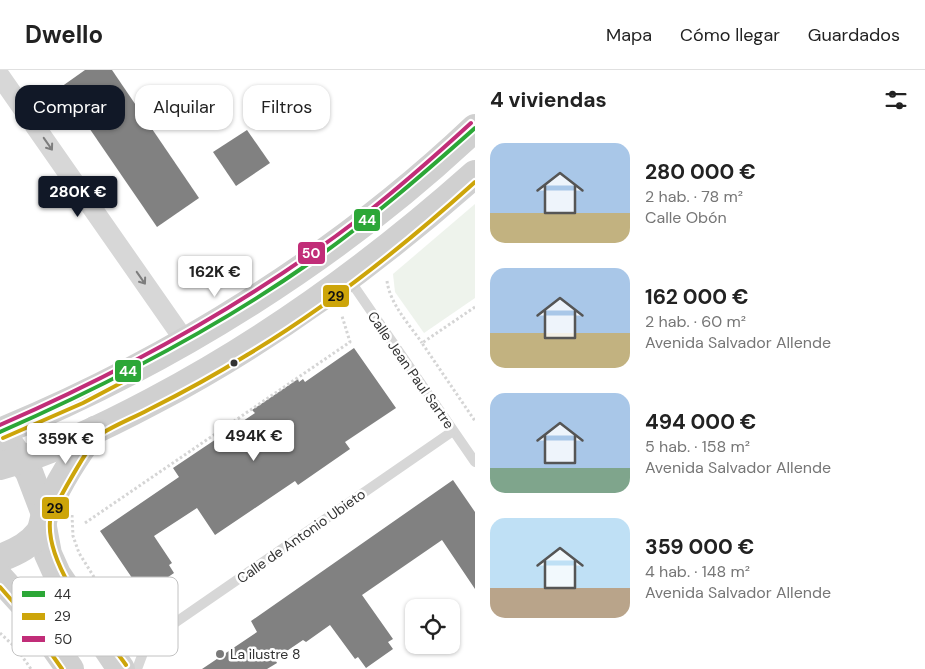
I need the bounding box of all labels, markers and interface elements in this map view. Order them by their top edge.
text: Dwello [25,19,103,50]
text: Mapa [606,23,652,47]
text: Cómo llegar [680,23,780,47]
text: Guardados [808,23,900,47]
chip: Comprar [15,85,125,130]
chip: Alquilar [135,85,233,130]
chip: Filtros [243,85,330,130]
text: 4 viviendas [490,86,607,114]
icon: filters [882,86,910,114]
one-way arrow [43,137,53,151]
text: 280 000 € [645,158,756,186]
icon: home [530,163,590,223]
pin: 280K € [37,176,119,218]
text: 280K € [49,181,107,202]
text: 2 hab. · 78 m² [645,186,743,207]
text: Calle Obón [645,207,727,228]
line badge: 44 [353,208,381,232]
text: 44 [358,211,376,229]
line badge: 50 [297,241,326,265]
text: 50 [302,244,320,262]
pin: 162K € [174,256,256,298]
text: 162K € [189,261,241,282]
one-way arrow [136,271,146,285]
text: 162 000 € [645,283,749,311]
line badge: 29 [322,284,350,308]
text: 29 [328,287,345,305]
icon: home [530,288,590,348]
street label: Calle Jean Paul Sartre [364,308,458,432]
text: 2 hab. · 60 m² [645,311,746,332]
text: Avenida Salvador Allende [645,332,831,353]
unlabelled marker [229,358,239,368]
line badge: 44 [114,359,142,383]
text: 44 [119,362,137,380]
text: 494 000 € [645,408,756,436]
icon: home [530,413,590,473]
pin: 494K € [213,420,295,462]
pin: 359K € [25,422,107,465]
text: 494K € [225,425,283,446]
text: 359K € [38,428,94,449]
text: 5 hab. · 158 m² [645,436,750,457]
text: Avenida Salvador Allende [645,457,831,478]
street label: Calle de Antonio Ubieto [233,485,369,587]
line badge: 29 [41,496,70,520]
text: 29 [47,499,64,517]
text: 359 000 € [645,533,754,561]
icon: home [530,538,590,598]
text: 4 hab. · 148 m² [645,561,750,582]
legend [12,577,178,656]
text: Avenida Salvador Allende [645,582,831,603]
text: 44 [54,585,71,603]
map controls [405,599,460,654]
button: locate [405,599,460,654]
text: 29 [54,607,71,625]
text: 50 [54,630,72,648]
place label: La ilustre 8 [230,645,301,663]
marker: La ilustre 8 [214,648,226,660]

